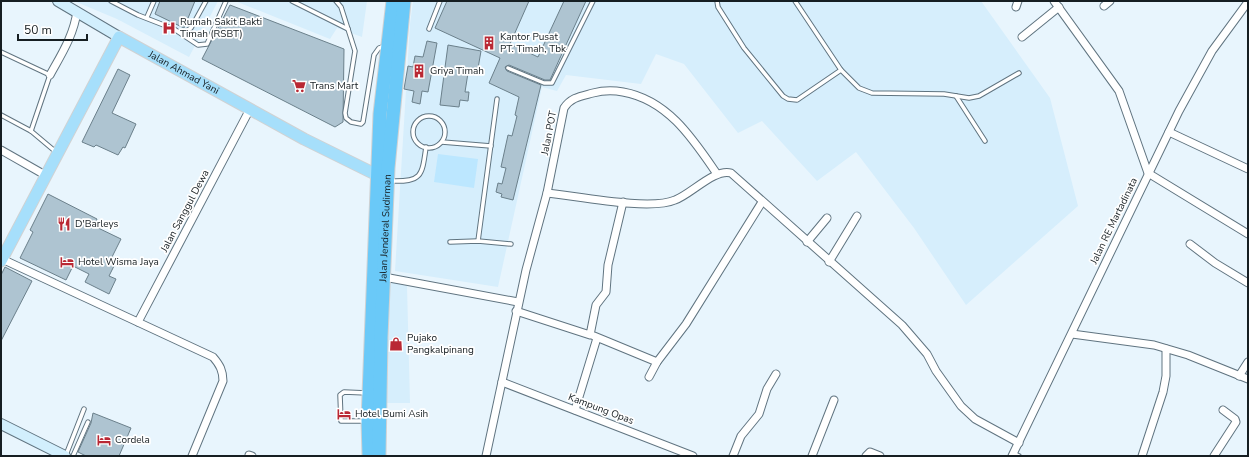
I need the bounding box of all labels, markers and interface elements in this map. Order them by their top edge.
place label: Rumah Sakit Bakti Timah (RSBT) [180,15,262,41]
scale bar [18,16,87,42]
hospital icon: Rumah Sakit Bakti Timah (RSBT) [161,20,177,36]
text: 50 m [24,22,52,38]
place label: Kantor Pusat PT. Timah, Tbk [500,30,567,56]
building icon: Kantor Pusat PT. Timah, Tbk [481,35,497,51]
street label: Jalan Ahmad Yani [145,47,222,98]
building icon: Griya Timah [411,63,427,79]
place label: Griya Timah [430,64,484,78]
supermarket icon: Trans Mart [291,78,307,94]
place label: Trans Mart [310,79,359,93]
street label: Jalan POT [538,110,560,157]
street label: Jalan Sanggul Dewa [157,167,213,255]
street label: Jalan Jenderal Sudirman [376,174,395,283]
street label: Jalan RE Martadinata [1087,175,1141,267]
restaurant icon: D'Barleys [56,216,72,232]
place label: D'Barleys [75,217,118,231]
hotel icon: Hotel Wisma Jaya [59,254,75,270]
place label: Hotel Wisma Jaya [78,255,159,269]
place label: Pujako Pangkalpinang [407,331,474,357]
shop icon: Pujako Pangkalpinang [388,336,404,352]
street label: Kampung Opas [566,390,636,428]
hotel icon: Hotel Bumi Asih [336,406,352,422]
place label: Hotel Bumi Asih [355,407,428,421]
hotel icon: Cordela [96,432,112,448]
place label: Cordela [115,433,150,447]

